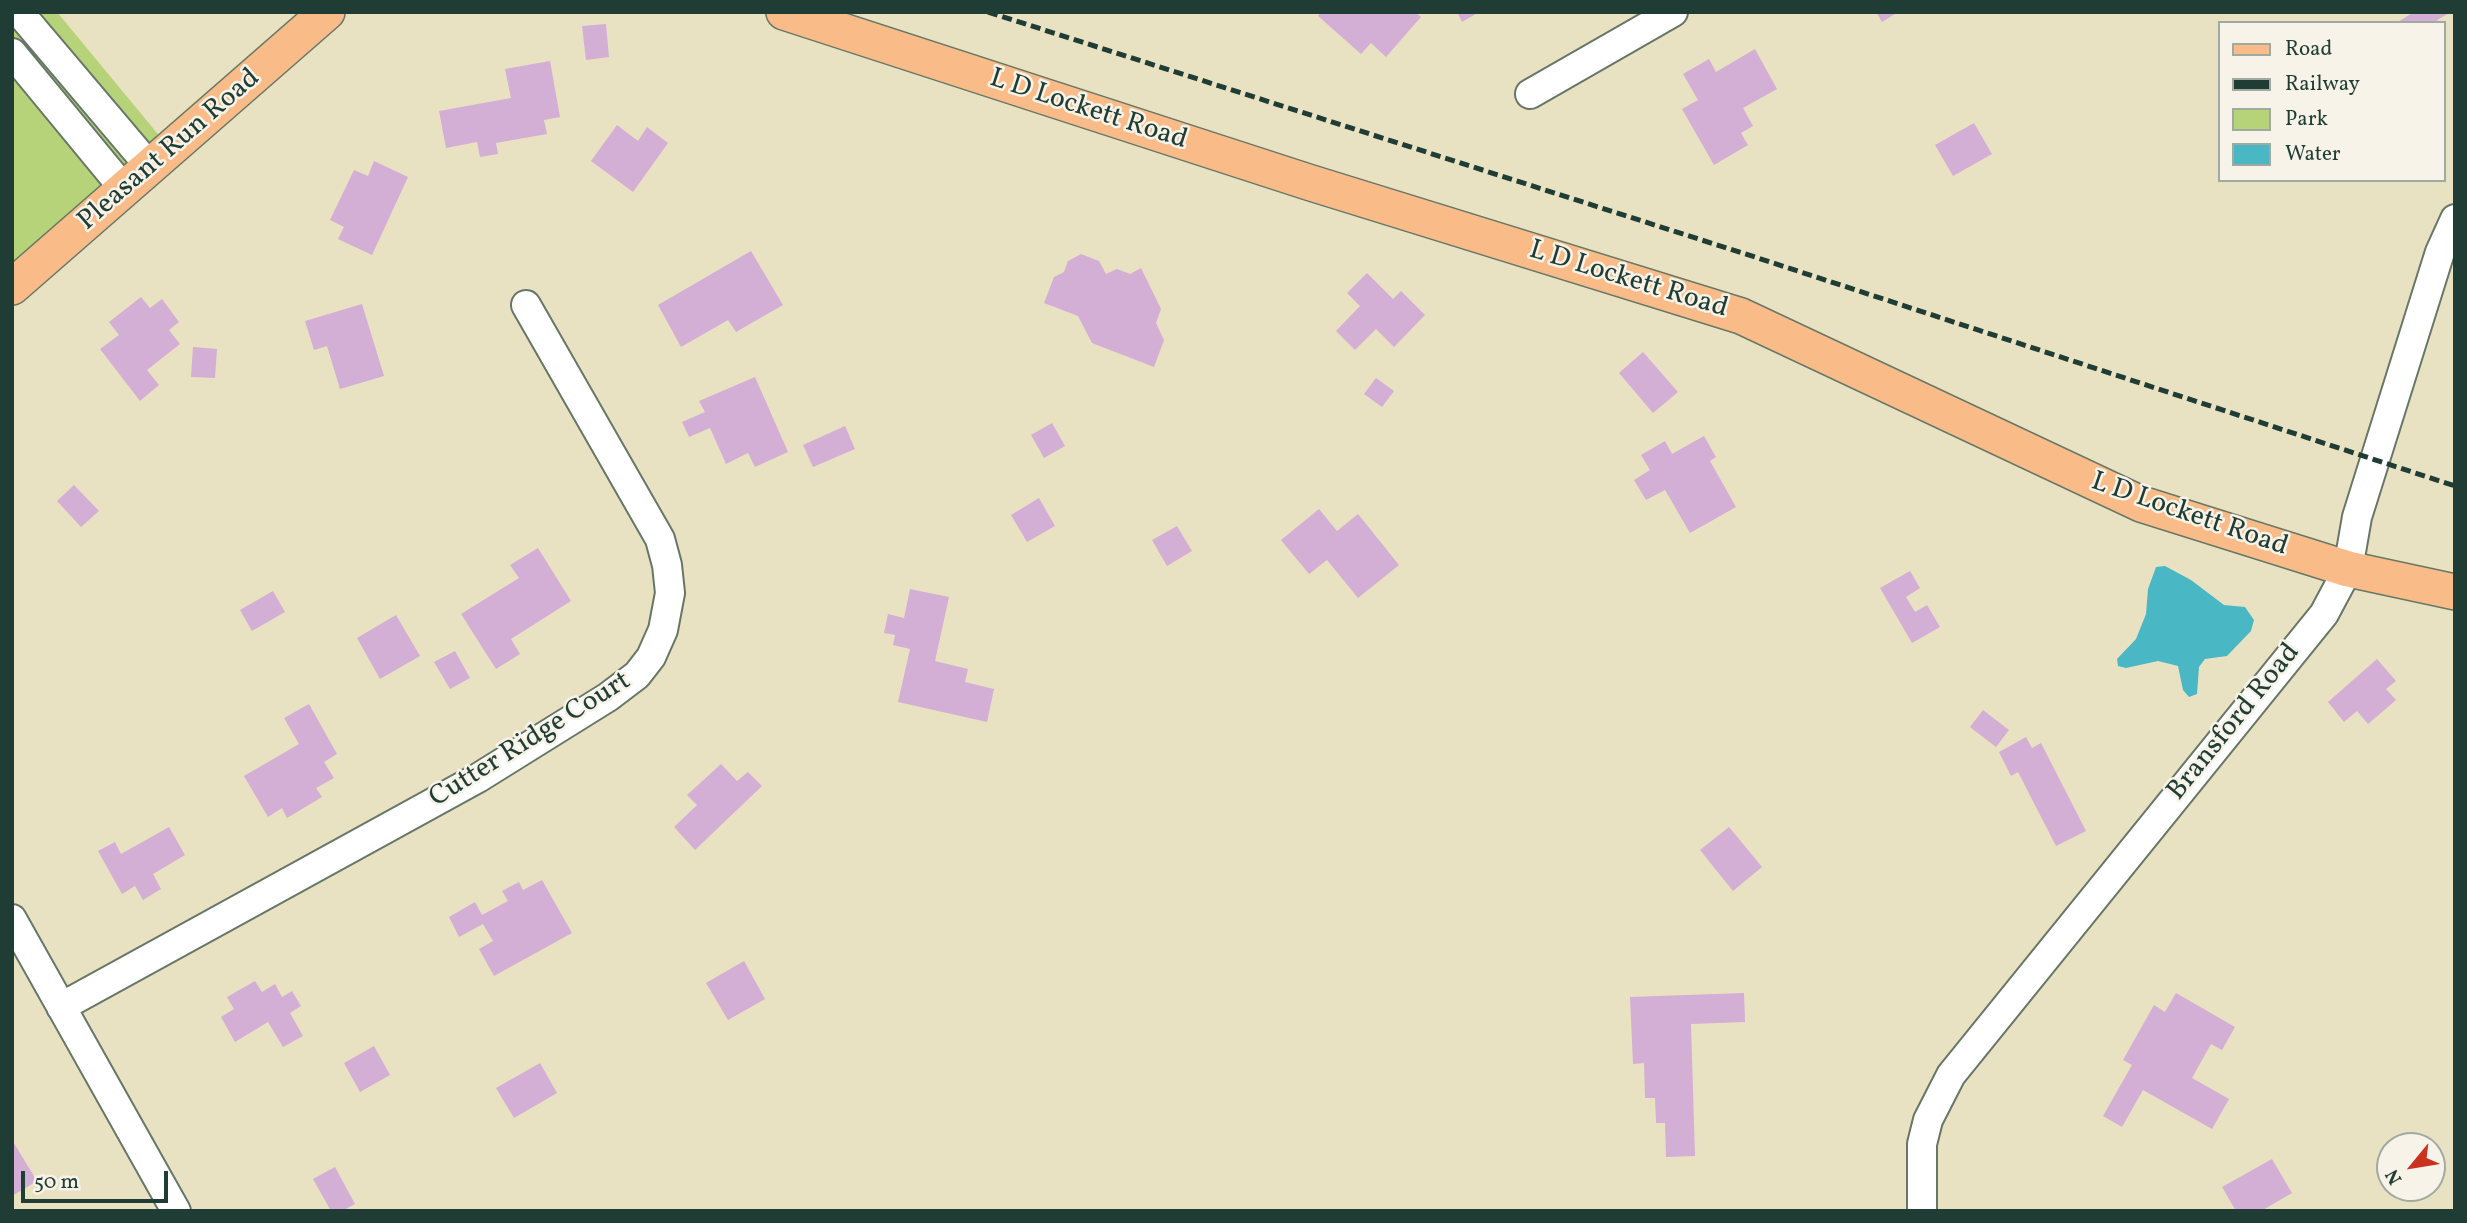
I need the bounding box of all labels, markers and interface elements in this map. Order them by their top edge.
legend [2218,21,2446,182]
text: Road [2285,35,2332,64]
street label: Pleasant Run Road [72,63,268,239]
street label: L D Lockett Road [985,63,1191,159]
text: Railway [2285,70,2360,99]
text: Park [2285,105,2328,134]
text: Water [2285,140,2341,169]
street label: L D Lockett Road [1525,235,1731,327]
street label: L D Lockett Road [2086,467,2292,565]
street label: Bransford Road [2161,638,2309,808]
street label: Cutter Ridge Court [424,666,638,816]
north arrow [2376,1132,2446,1202]
scale bar [24,1156,172,1200]
text: N [2380,1164,2409,1189]
text: 50 m [34,1168,79,1197]

